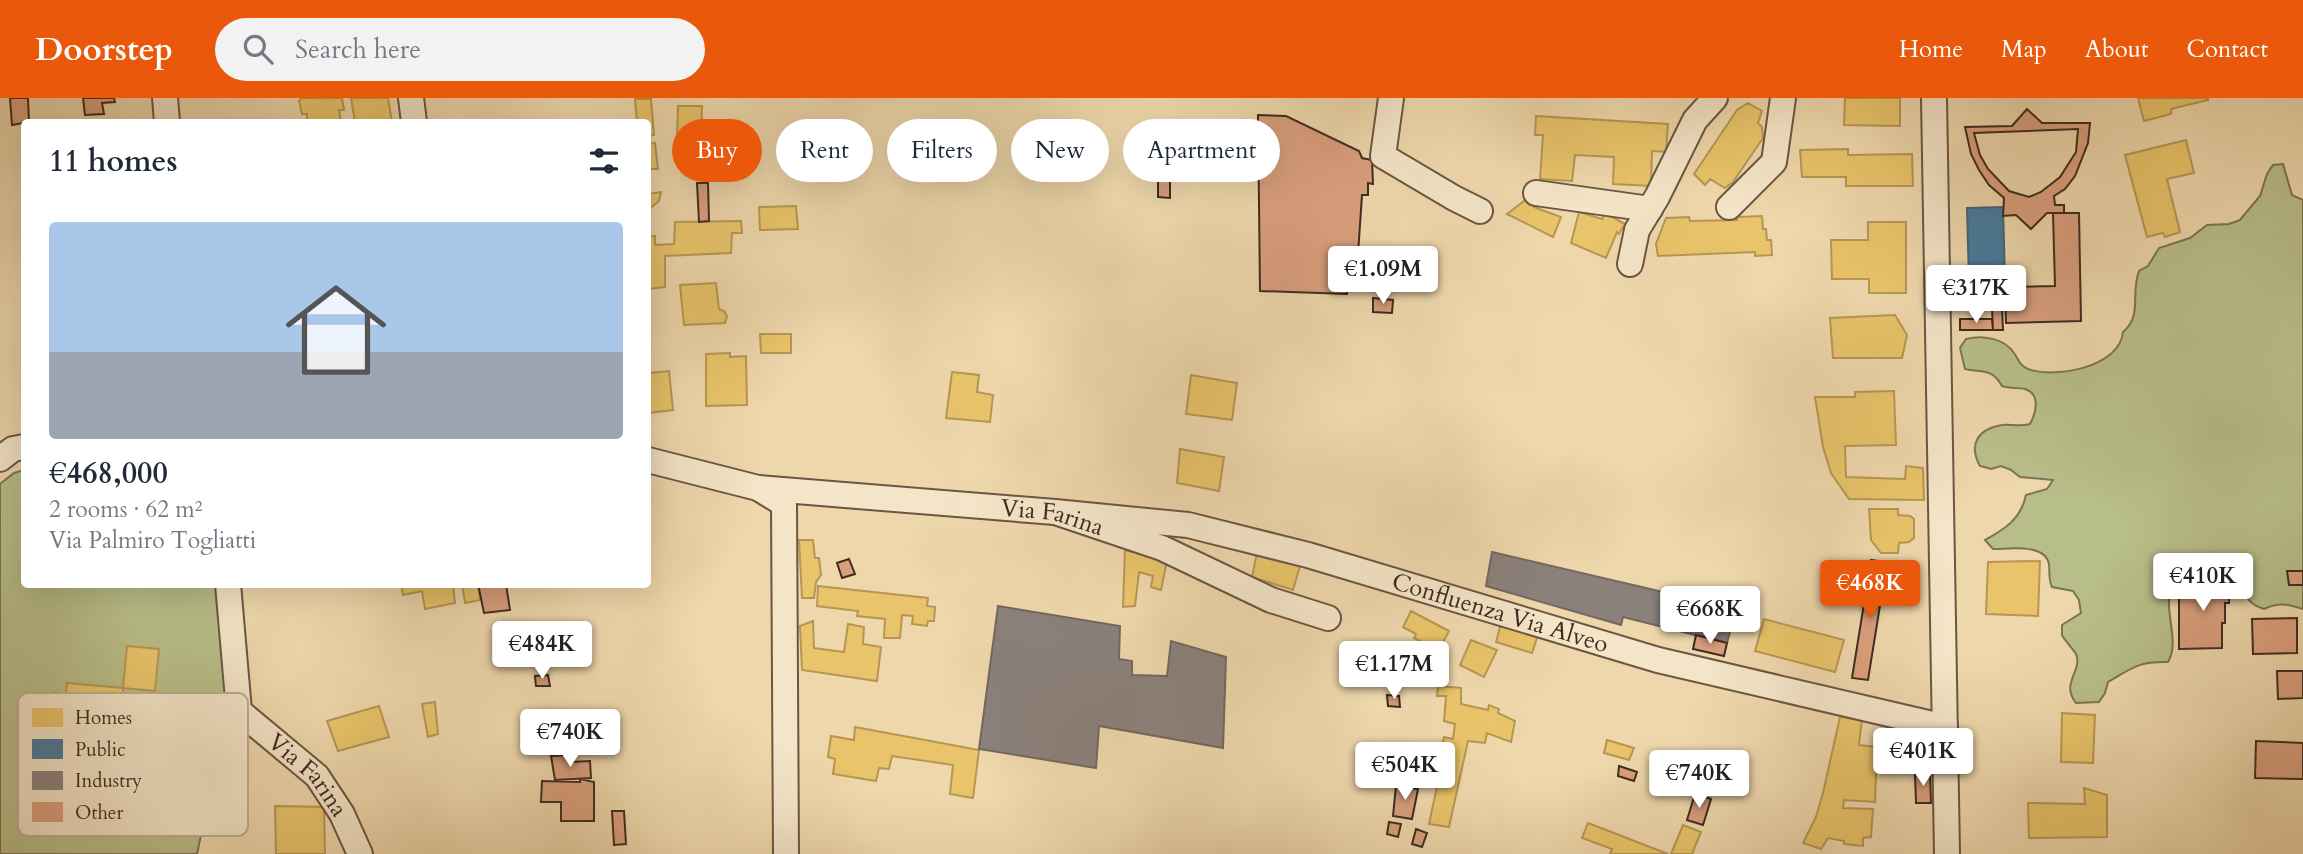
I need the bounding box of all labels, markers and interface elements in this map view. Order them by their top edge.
search box [215,18,705,81]
text: Doorstep [35,27,173,72]
icon: search [239,30,277,68]
text: Search here [295,32,421,67]
text: Home [1899,33,1963,66]
text: Map [2001,33,2047,66]
text: About [2085,33,2149,66]
text: Contact [2187,33,2268,66]
chip: Buy [672,119,762,182]
chip: Rent [776,119,873,182]
chip: Filters [887,119,997,182]
chip: New [1011,119,1109,182]
chip: Apartment [1123,119,1280,182]
text: 11 homes [49,141,178,182]
icon: filters [585,142,623,180]
pin: €1.09M [1326,246,1440,306]
text: €1.09M [1344,253,1422,284]
pin: €317K [1927,266,2025,325]
icon: home [273,267,399,393]
text: €317K [1942,272,2010,303]
text: €468,000 [49,453,168,494]
street label: Via Farina [999,492,1108,544]
text: 2 rooms · 62 m² [49,494,202,525]
text: Via Palmiro Togliatti [49,525,256,556]
pin: €410K [2154,554,2252,613]
pin: €468K [1821,560,1919,620]
text: €410K [2169,560,2237,591]
street label: Confluenza Via Alveo [1388,565,1612,661]
text: €468K [1836,567,1904,598]
pin: €668K [1661,587,1759,646]
text: €668K [1676,593,1744,624]
pin: €484K [493,622,591,681]
text: €484K [508,628,576,659]
pin: €1.17M [1337,642,1451,701]
text: €1.17M [1355,648,1433,679]
legend [18,693,248,836]
text: Homes [75,705,132,731]
pin: €740K [521,710,619,769]
text: €740K [536,716,604,747]
street label: Via Farina [260,726,356,824]
pin: €401K [1874,728,1972,788]
text: €401K [1889,735,1957,766]
text: Public [75,737,126,763]
pin: €504K [1356,742,1454,802]
text: €504K [1371,749,1439,780]
pin: €740K [1650,750,1748,810]
text: €740K [1665,757,1733,788]
text: Industry [75,768,142,794]
text: Other [75,800,123,826]

